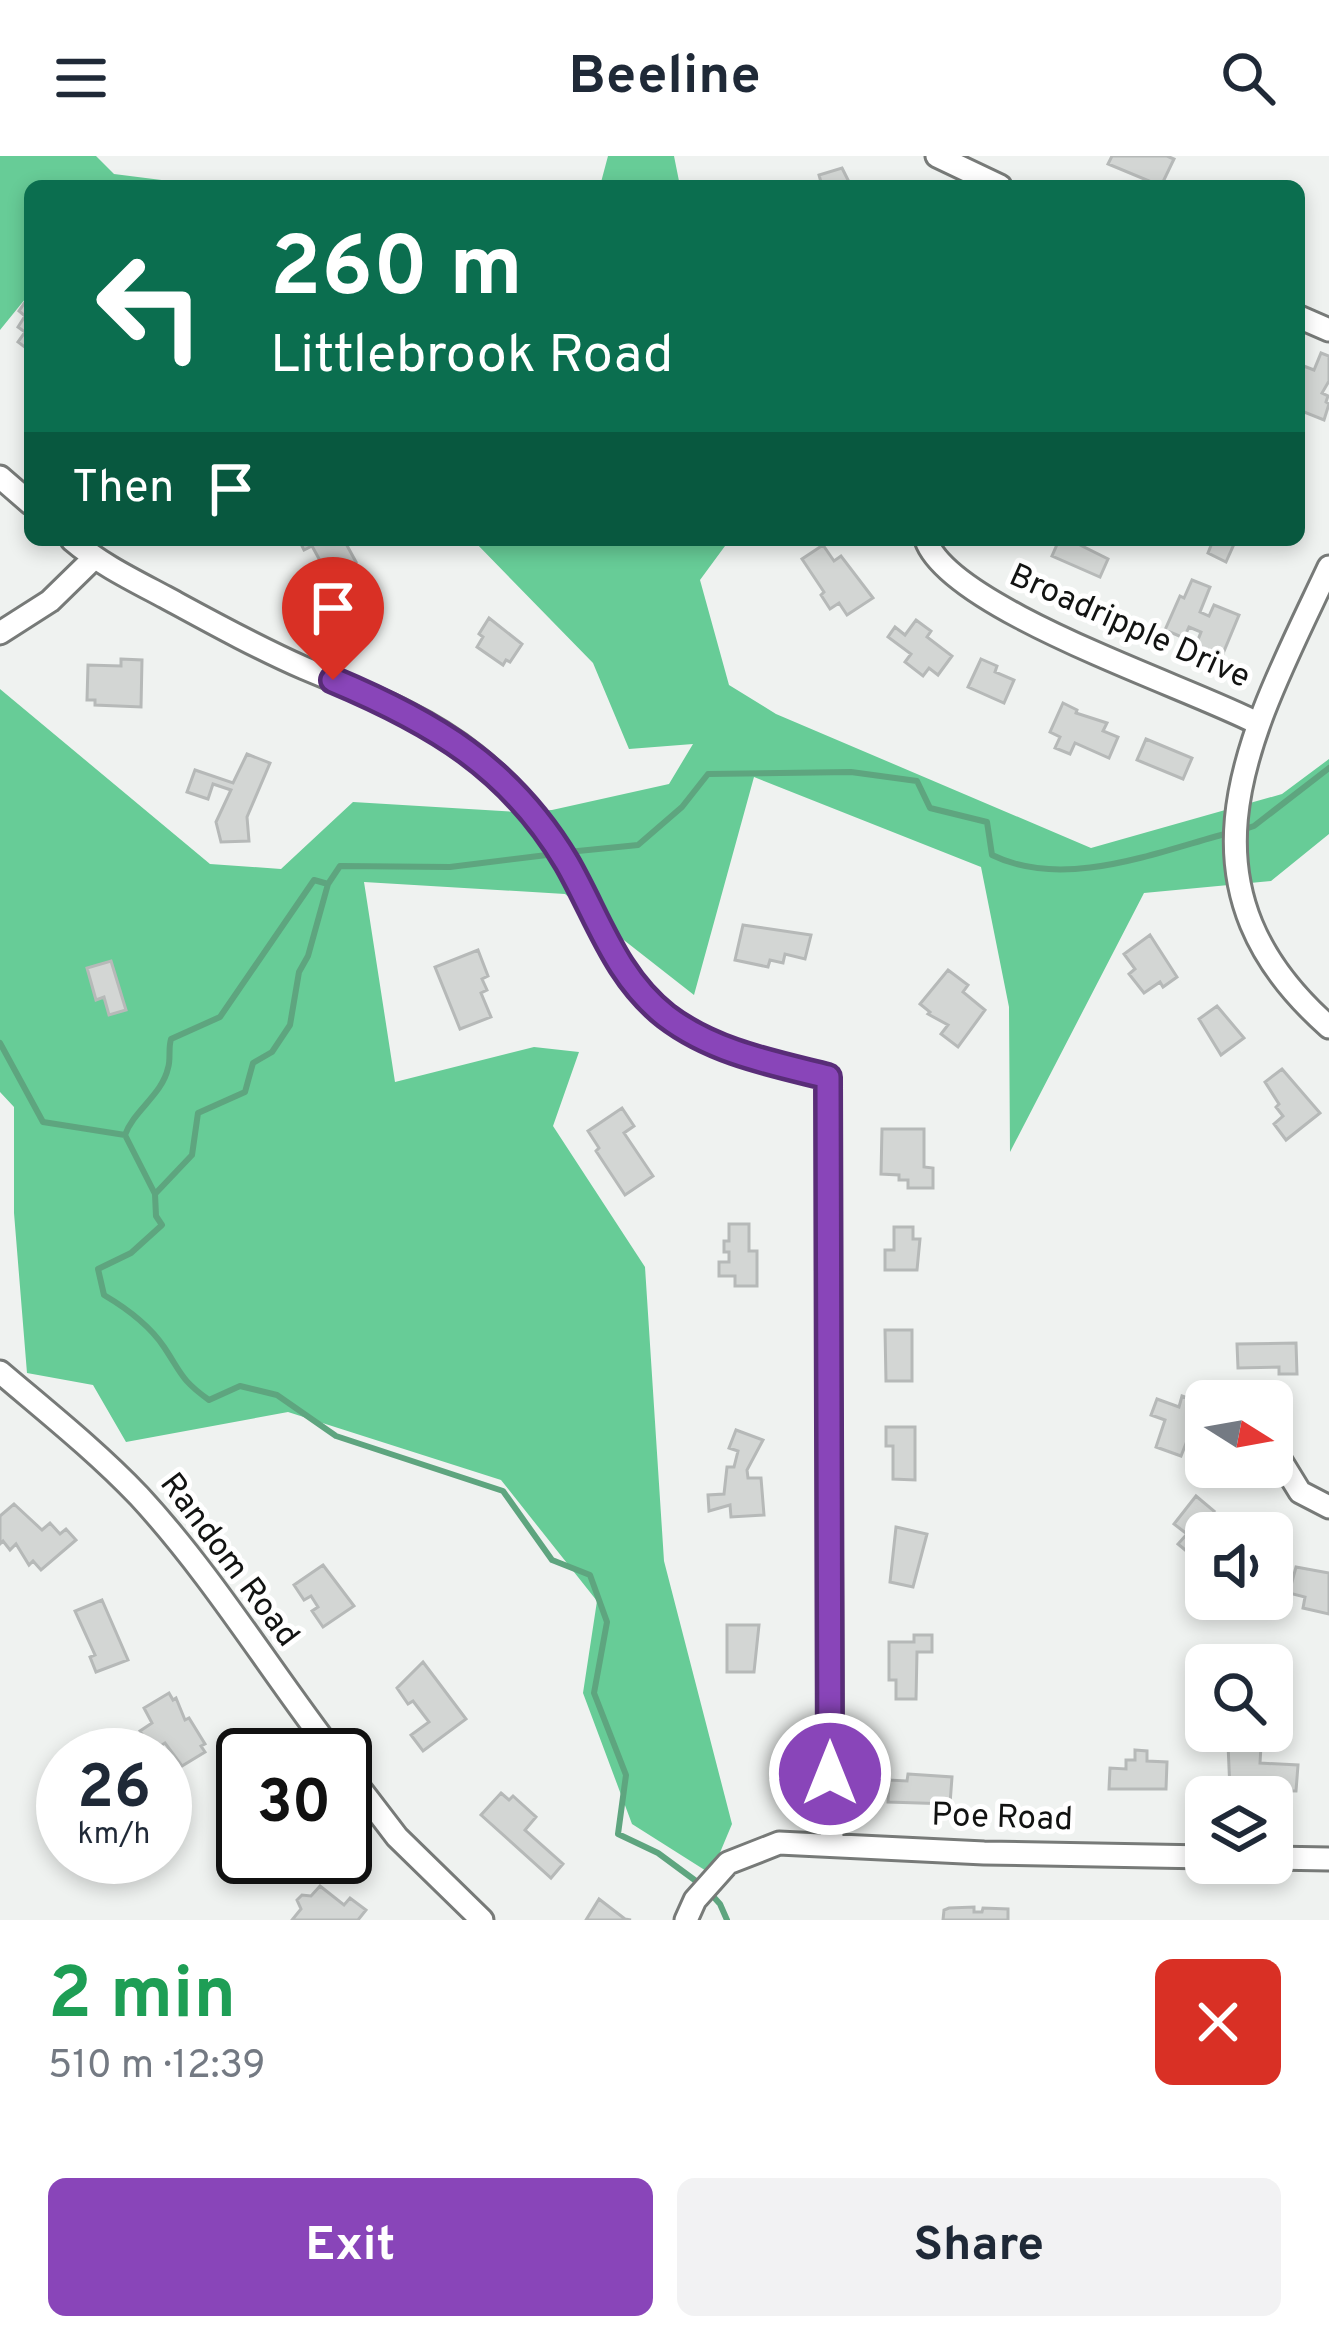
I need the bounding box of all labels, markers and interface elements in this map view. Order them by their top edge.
text: Beeline [568,44,761,113]
icon: menu [48,45,114,111]
icon: search [1215,45,1281,111]
text: 260 m [270,219,523,325]
icon: left [72,228,228,384]
text: Littlebrook Road [270,323,673,392]
icon: arrive [198,456,264,522]
text: Then [72,461,174,518]
street label: Broadripple Drive [1002,556,1256,700]
pin [282,557,384,680]
icon: arrive [300,575,366,641]
north arrow [1185,1380,1293,1488]
map controls [1185,1380,1293,1884]
street label: Random Road [149,1466,307,1656]
button: sound [1185,1512,1293,1620]
button: search [1185,1644,1293,1752]
position arrow [767,1711,893,1837]
speed limit sign: 30 [216,1728,372,1884]
text: 26 [77,1753,151,1829]
button: layers [1185,1776,1293,1884]
street label: Poe Road [930,1796,1074,1842]
text: km/h [78,1817,150,1854]
text: 2 min [48,1952,236,2044]
button: close [1155,1959,1281,2085]
text: 510 m · 12:39 [48,2043,266,2092]
button: Exit [48,2178,653,2316]
button: Share [677,2178,1281,2316]

